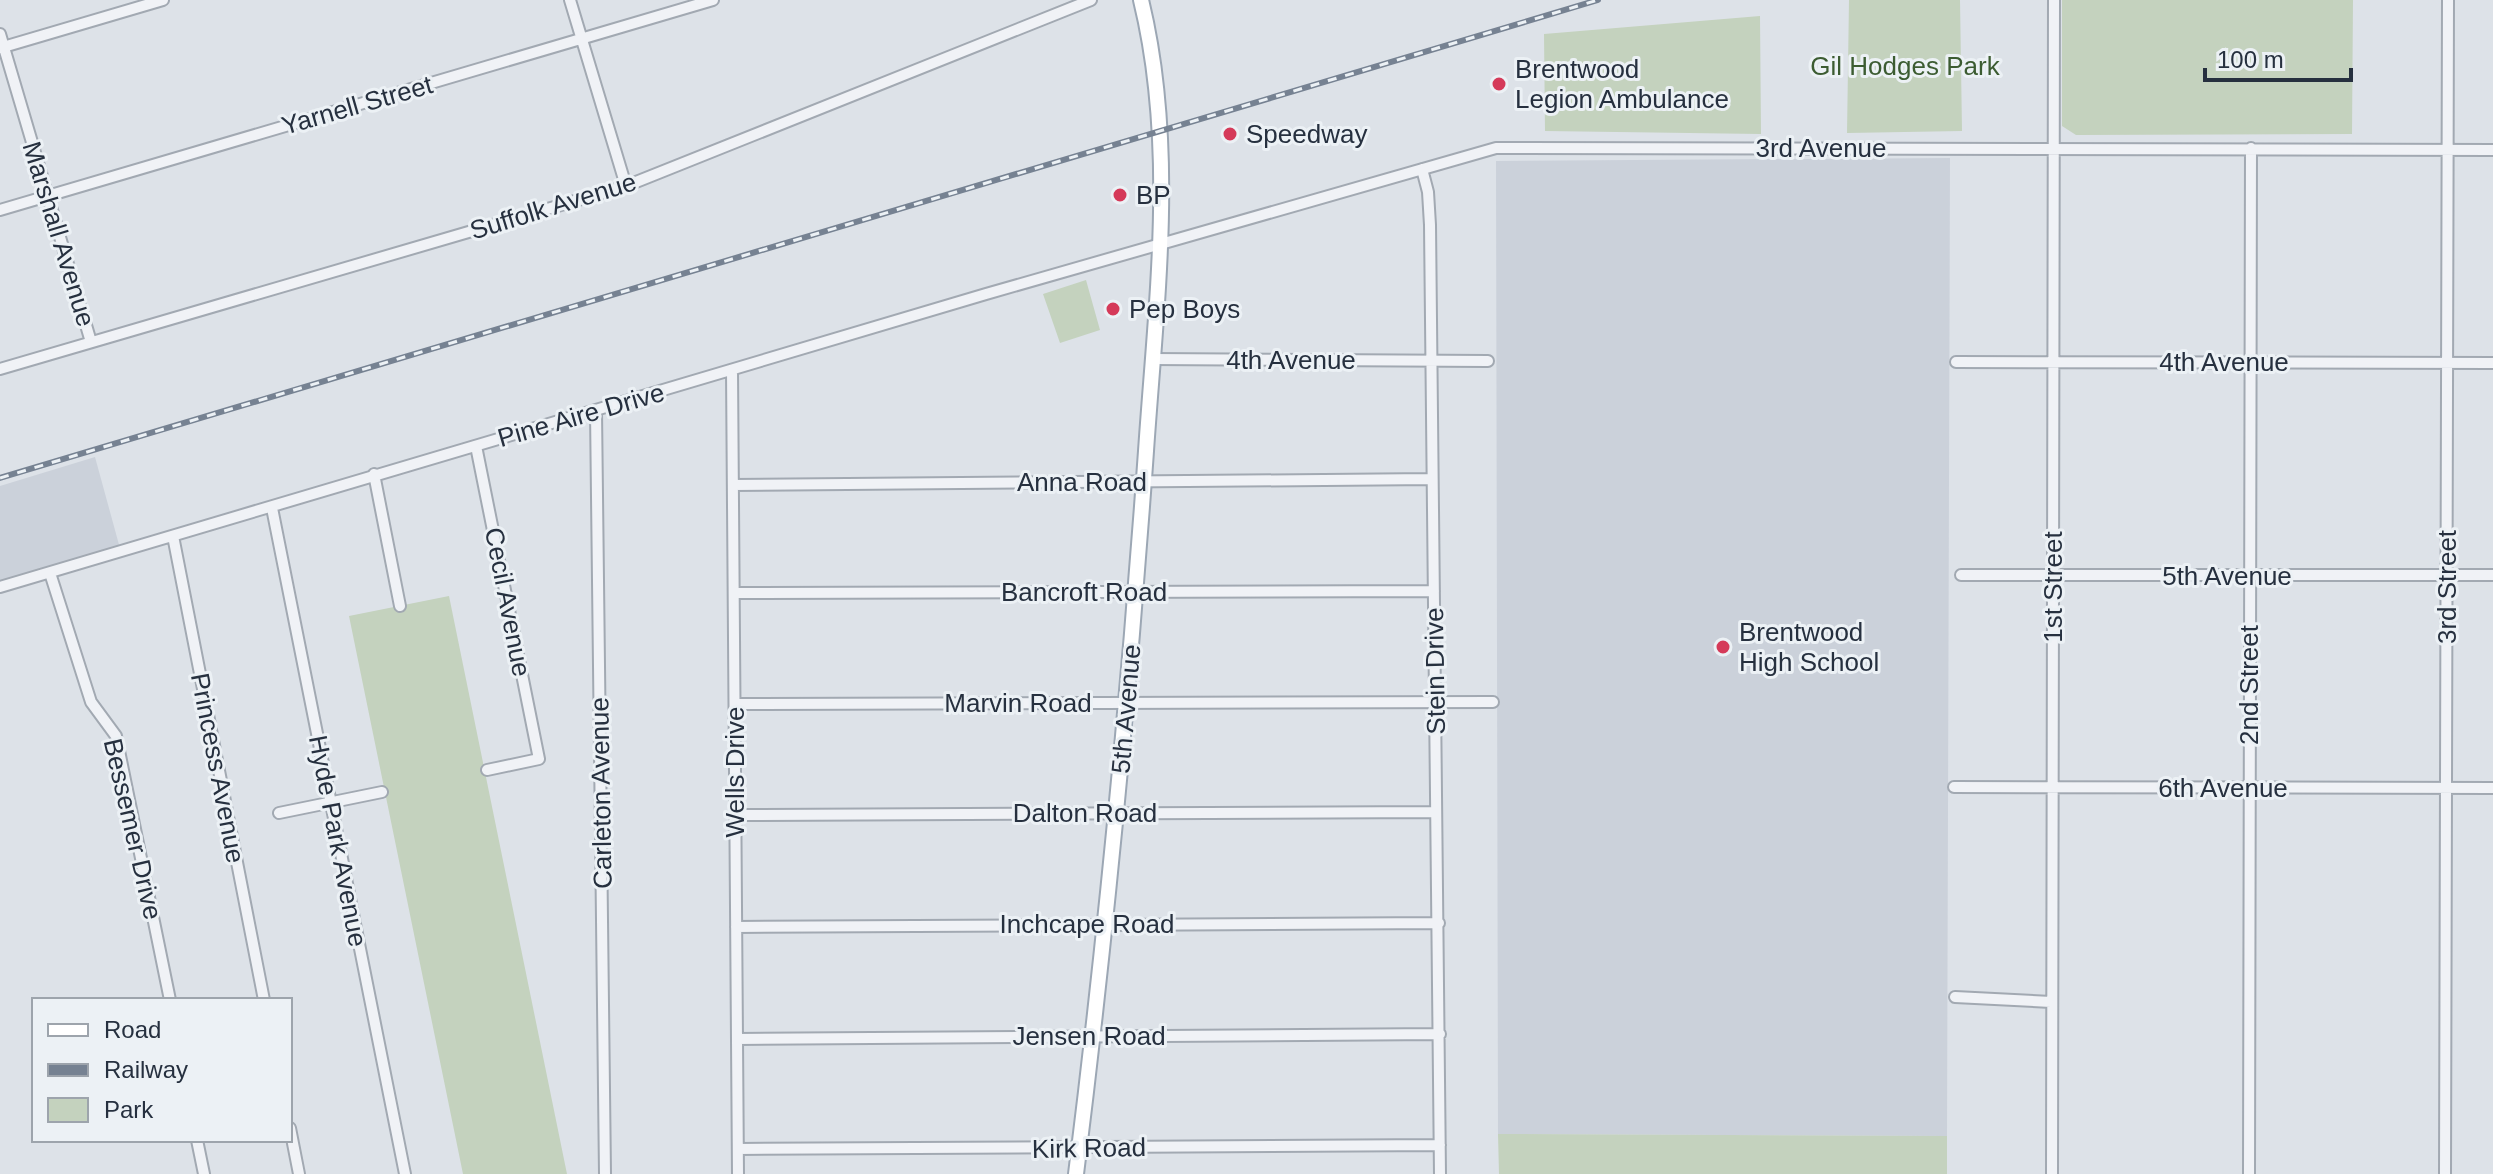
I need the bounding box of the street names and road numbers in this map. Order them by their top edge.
street label: Yarnell Street [278,69,437,141]
street label: 3rd Avenue [1755,133,1887,163]
street label: Marshall Avenue [17,138,101,330]
street label: Suffolk Avenue [466,166,640,246]
street label: 4th Avenue [1226,345,1356,375]
street label: 4th Avenue [2159,347,2289,377]
street label: Pine Aire Drive [494,377,668,453]
street label: Anna Road [1017,467,1147,497]
street label: Cecil Avenue [479,525,537,679]
street label: 3rd Street [2432,529,2462,644]
street label: 1st Street [2038,531,2068,643]
street label: 5th Avenue [2162,561,2292,591]
street label: Bancroft Road [1001,577,1167,607]
street label: Stein Drive [1419,607,1451,735]
street label: 2nd Street [2234,624,2264,745]
street label: 5th Avenue [1105,643,1147,775]
street label: Princess Avenue [185,670,251,866]
street label: Marvin Road [944,688,1092,718]
street label: Carleton Avenue [584,697,618,889]
street label: Wells Drive [720,707,750,837]
street label: Hyde Park Avenue [303,733,373,949]
street label: Bessemer Drive [98,736,168,922]
street label: 6th Avenue [2158,773,2288,803]
street label: Dalton Road [1013,798,1157,828]
street label: Inchcape Road [1000,909,1174,939]
street label: Jensen Road [1012,1021,1166,1051]
street label: Kirk Road [1032,1132,1146,1164]

